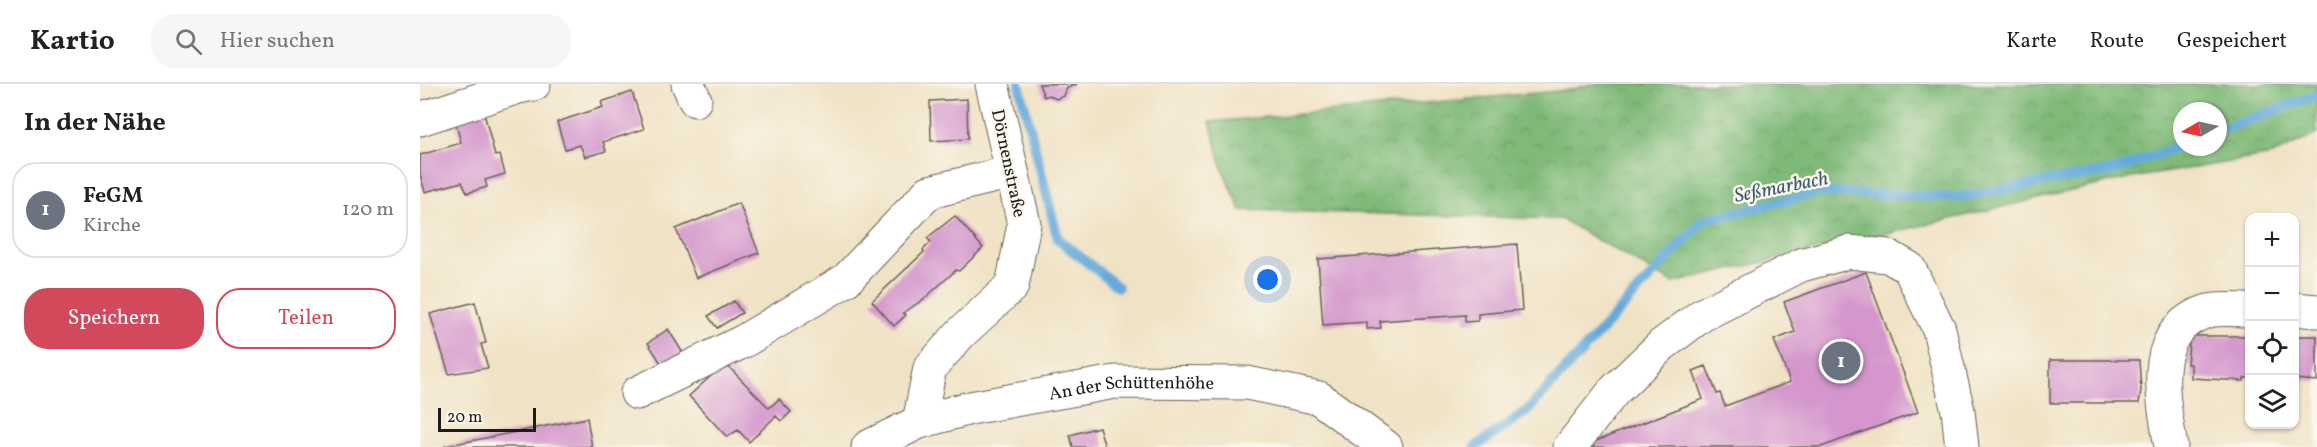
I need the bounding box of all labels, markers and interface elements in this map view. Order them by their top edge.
search box [151,14,571,68]
text: Kartio [30,22,115,61]
icon: search [172,25,205,58]
text: Hier suchen [220,26,335,57]
text: Karte [2006,27,2057,56]
text: Route [2090,27,2144,56]
text: Gespeichert [2177,27,2287,56]
north arrow [2173,102,2227,156]
text: In der Nähe [24,105,166,141]
street label: Dörnenstraße [984,107,1031,220]
water label: Seßmarbach [1732,165,1831,211]
text: FeGM [83,181,143,212]
text: 1 [41,196,50,224]
text: 120 m [342,196,394,224]
text: Kirche [83,212,141,240]
map controls [2245,213,2299,429]
button: + [2245,213,2299,267]
your location [1253,265,1282,294]
button: − [2245,267,2299,321]
button: Speichern [24,288,204,349]
button: Teilen [216,288,396,349]
button: locate [2245,321,2299,375]
pin: 1 [1822,338,1860,384]
street label: An der Schüttenhöhe [1047,371,1214,408]
button: layers [2245,375,2299,429]
scale bar [438,405,536,432]
text: 20 m [447,407,482,429]

